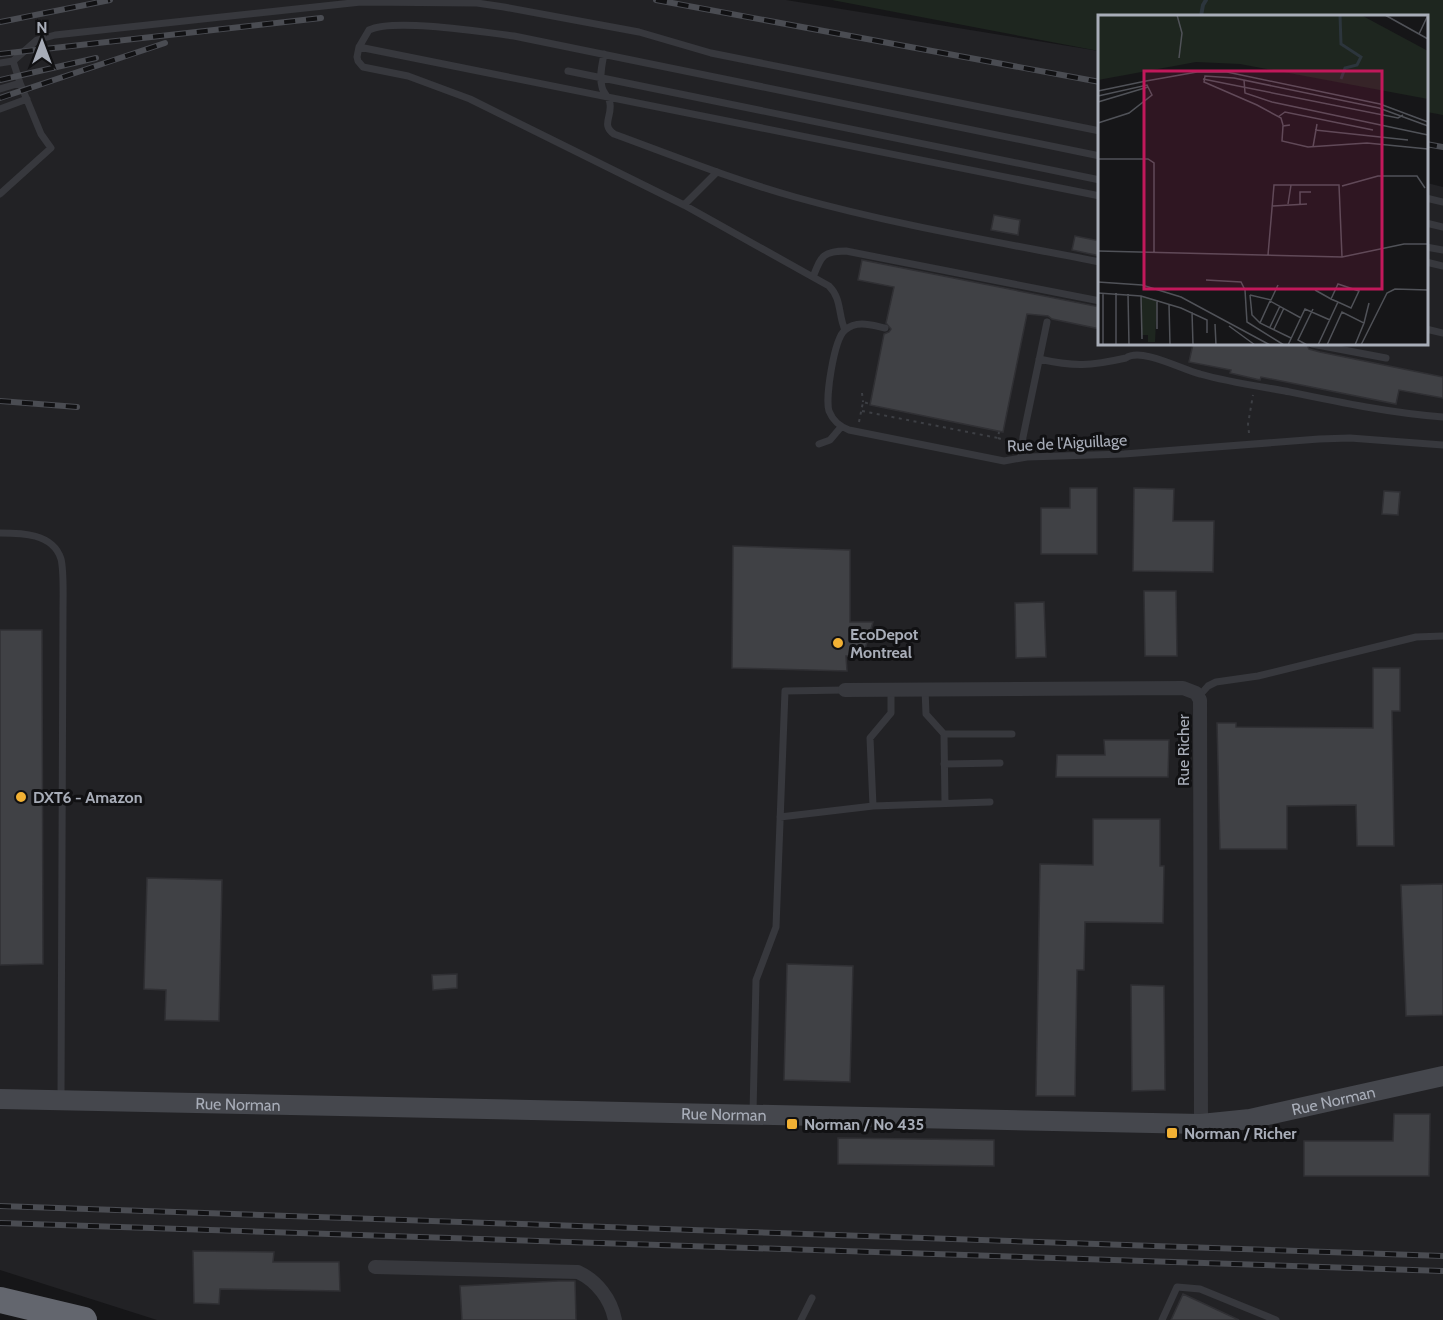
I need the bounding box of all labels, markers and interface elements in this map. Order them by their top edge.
north arrow [12,12,72,72]
inset map [1098,15,1428,345]
text: N [36,18,48,37]
street label: Rue de l'Aiguillage [1006,430,1128,456]
place label: EcoDepot Montreal [850,625,919,662]
marker: EcoDepot Montreal [831,636,845,650]
street label: Rue Richer [1174,713,1193,786]
place label: DXT6 - Amazon [33,788,143,807]
marker: DXT6 - Amazon [14,790,28,804]
street label: Rue Norman [1290,1082,1377,1119]
street label: Rue Norman [195,1094,281,1114]
street label: Rue Norman [681,1104,767,1124]
place label: Norman / No 435 [804,1115,924,1134]
marker: Norman / No 435 [785,1117,799,1131]
place label: Norman / Richer [1184,1124,1297,1143]
marker: Norman / Richer [1165,1126,1179,1140]

